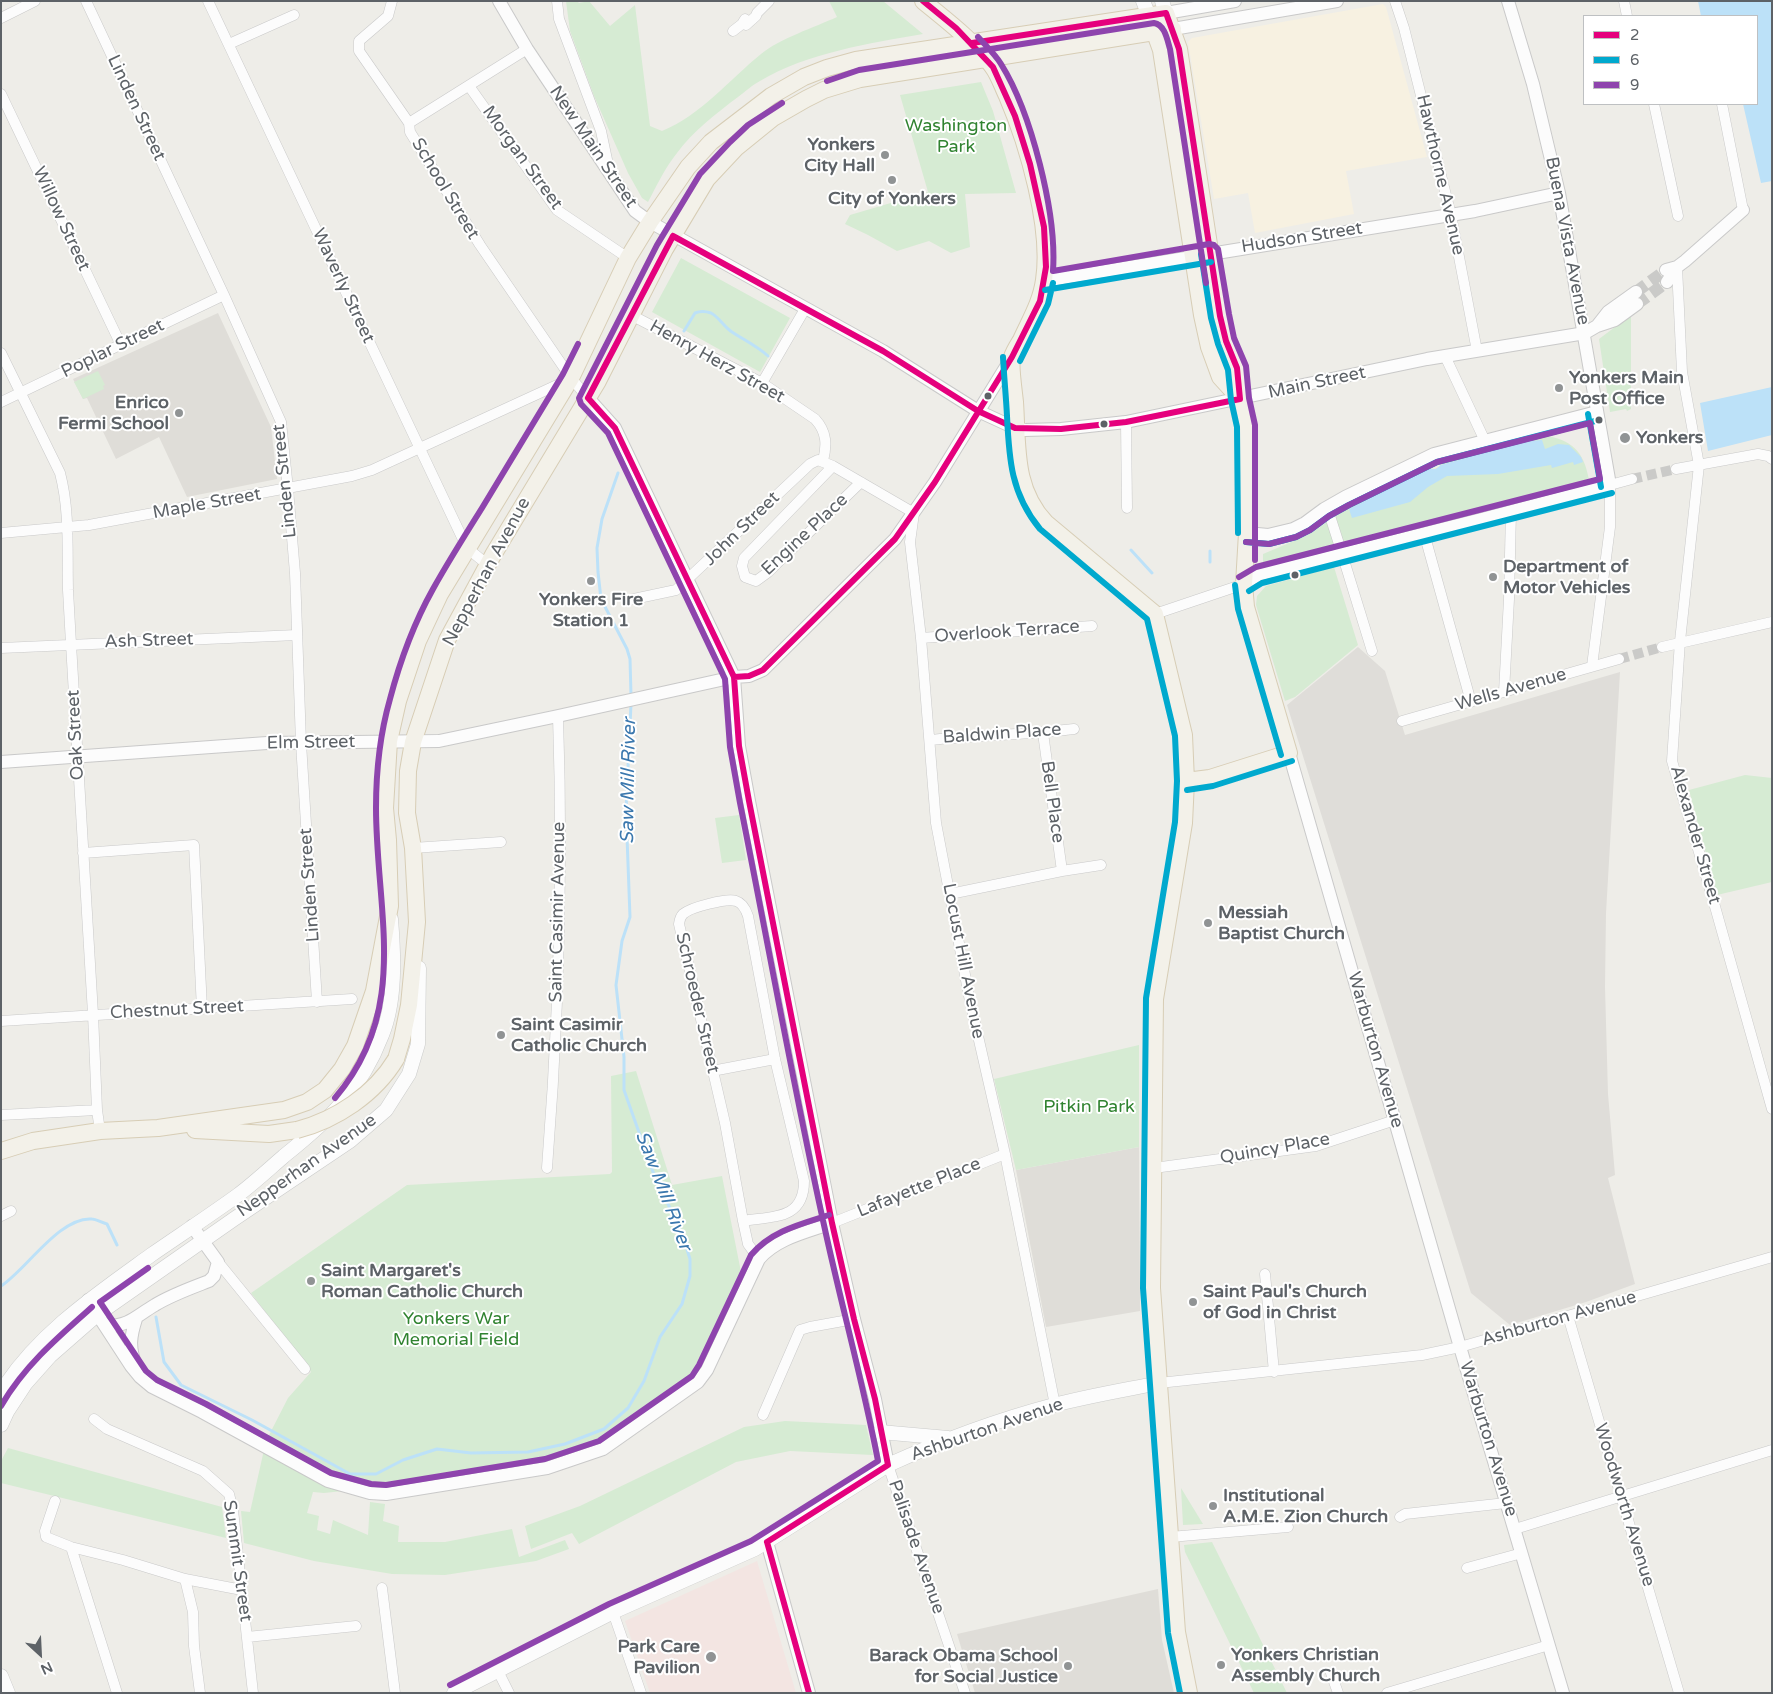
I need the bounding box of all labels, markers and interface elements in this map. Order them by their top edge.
legend [1583,15,1758,105]
text: 2 [1630,26,1639,44]
text: 6 [1630,51,1639,69]
street label: Linden Street [102,52,170,164]
text: 9 [1630,76,1639,94]
street label: New Main Street [544,82,642,212]
street label: Hawthorne Avenue [1411,93,1469,257]
street label: Morgan Street [477,102,567,214]
park label: Washington Park [905,115,1007,158]
place label: Yonkers City Hall [804,134,875,176]
street label: School Street [406,135,484,243]
marker: Yonkers City Hall [879,149,891,161]
street label: Buena Vista Avenue [1540,155,1594,327]
street label: Willow Street [27,163,95,275]
marker: City of Yonkers [886,174,898,186]
place label: City of Yonkers [828,188,956,210]
street label: Hudson Street [1240,218,1364,258]
street label: Waverly Street [307,225,379,347]
street label: Poplar Street [58,315,168,383]
street label: Henry Herz Street [646,316,788,408]
street label: Main Street [1266,362,1368,404]
place label: Yonkers Main Post Office [1569,367,1684,409]
marker: Yonkers Main Post Office [1553,382,1565,394]
unlabelled marker [983,391,993,401]
place label: Enrico Fermi School [58,392,169,434]
marker: Enrico Fermi School [173,407,185,419]
unlabelled marker [1594,415,1604,425]
unlabelled marker [1099,419,1109,429]
street label: Linden Street [268,423,302,539]
place label: Yonkers [1636,427,1703,449]
marker: Yonkers [1618,431,1632,445]
street label: Maple Street [151,484,263,524]
street label: John Street [699,487,785,571]
street label: Engine Place [757,489,853,581]
street label: Nepperhan Avenue [439,494,535,650]
place label: Department of Motor Vehicles [1503,556,1630,598]
unlabelled marker [1290,570,1300,580]
marker: Department of Motor Vehicles [1487,571,1499,583]
marker: Yonkers Fire Station 1 [585,575,597,587]
place label: Yonkers Fire Station 1 [539,589,643,632]
street label: Overlook Terrace [934,616,1080,648]
street label: Ash Street [104,629,194,653]
street label: Wells Avenue [1453,664,1569,716]
street label: Oak Street [63,689,89,781]
water label: Saw Mill River [617,718,641,844]
street label: Baldwin Place [942,719,1062,749]
street label: Elm Street [267,731,355,755]
street label: Bell Place [1036,760,1068,844]
street label: Alexander Street [1665,763,1725,907]
street label: Saint Casimir Avenue [546,821,570,1003]
street label: Linden Street [295,827,325,943]
street label: Locust Hill Avenue [937,881,989,1041]
place label: Messiah Baptist Church [1218,902,1345,944]
marker: Messiah Baptist Church [1202,917,1214,929]
street label: Schroeder Street [670,930,724,1076]
street label: Warburton Avenue [1342,969,1408,1131]
street label: Chestnut Street [110,996,244,1024]
place label: Saint Casimir Catholic Church [511,1014,647,1056]
marker: Saint Casimir Catholic Church [495,1029,507,1041]
park label: Pitkin Park [1043,1096,1135,1118]
street label: Nepperhan Avenue [233,1110,381,1222]
water label: Saw Mill River [630,1128,696,1254]
street label: Quincy Place [1218,1129,1332,1169]
street label: Lafayette Place [854,1153,984,1223]
place label: Saint Margaret's Roman Catholic Church [321,1260,523,1302]
marker: Saint Margaret's Roman Catholic Church [305,1275,317,1287]
place label: Saint Paul's Church of God in Christ [1203,1281,1367,1324]
street label: Ashburton Avenue [1479,1287,1639,1351]
marker: Saint Paul's Church of God in Christ [1187,1296,1199,1308]
park label: Yonkers War Memorial Field [393,1308,519,1350]
street label: Warburton Avenue [1454,1359,1522,1519]
street label: Ashburton Avenue [908,1394,1066,1466]
street label: Woodworth Avenue [1589,1421,1659,1589]
street label: Palisade Avenue [883,1477,949,1617]
place label: Institutional A.M.E. Zion Church [1223,1485,1388,1528]
street label: Summit Street [218,1499,256,1623]
marker: Institutional A.M.E. Zion Church [1207,1500,1219,1512]
north arrow [15,1629,65,1679]
place label: Park Care Pavilion [617,1636,700,1678]
place label: Yonkers Christian Assembly Church [1231,1644,1380,1686]
place label: Barack Obama School for Social Justice [869,1645,1058,1688]
marker: Park Care Pavilion [704,1650,718,1664]
text: N [38,1658,55,1678]
marker: Yonkers Christian Assembly Church [1215,1659,1227,1671]
marker: Barack Obama School for Social Justice [1062,1660,1074,1672]

